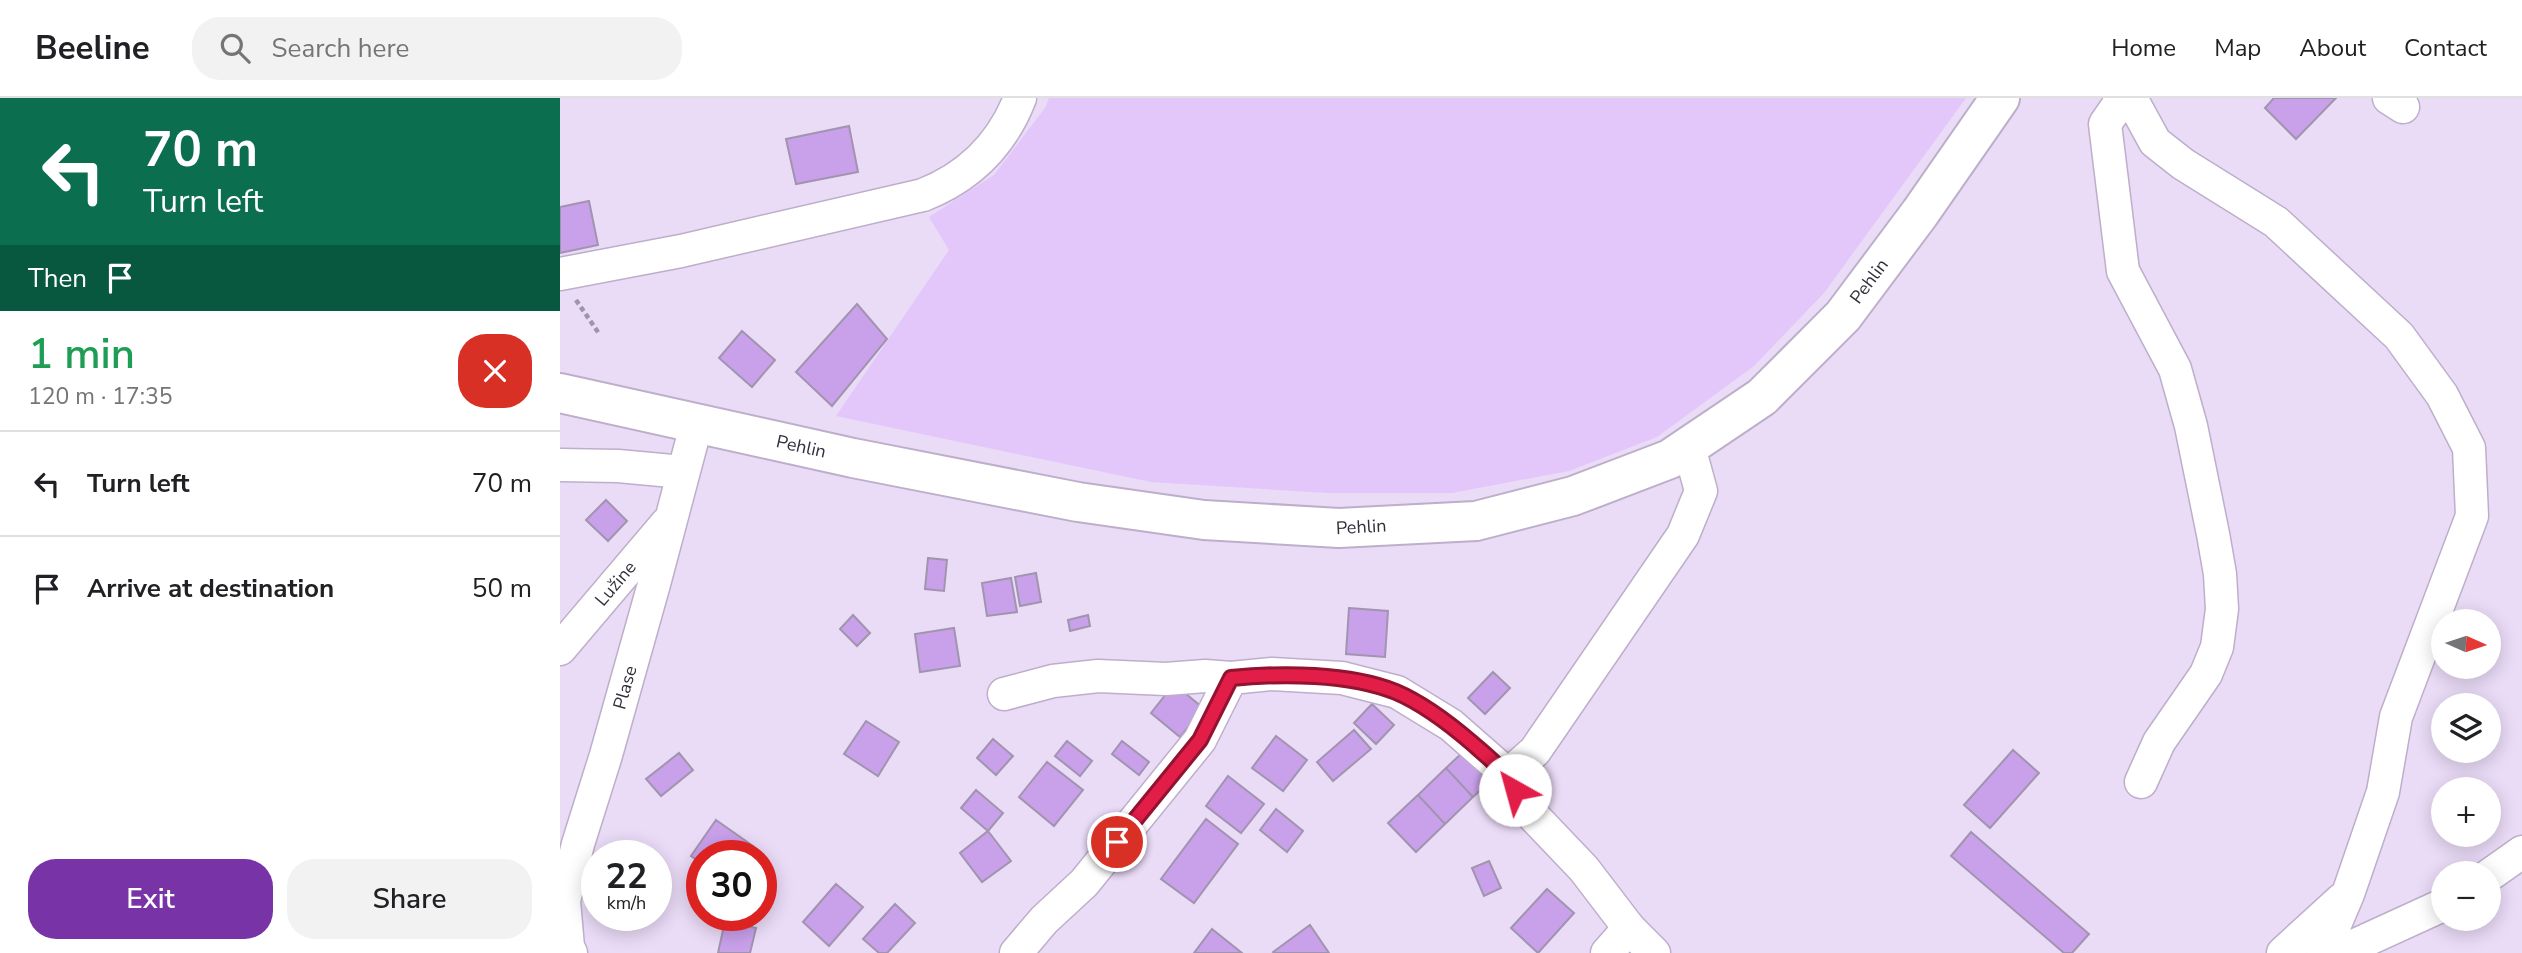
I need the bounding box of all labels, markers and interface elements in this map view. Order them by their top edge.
search box [192,17,682,80]
text: Beeline [35,26,150,71]
icon: search [216,29,254,67]
text: Search here [272,31,409,66]
text: Home [2111,32,2176,64]
text: Map [2214,32,2261,64]
text: About [2299,32,2366,64]
text: Contact [2404,32,2487,64]
text: 70 m [143,116,258,183]
icon: left [28,126,119,217]
text: Turn left [143,180,263,223]
street label: Pehlin [1844,254,1894,309]
icon: arrive [101,259,139,297]
text: Then [28,261,87,296]
text: 1 min [28,326,135,383]
button: close [458,334,532,408]
text: 120 m · 17:35 [28,381,173,412]
street label: Pehlin [774,429,828,464]
icon: left [28,465,66,503]
text: Turn left [87,466,190,501]
text: 70 m [472,466,532,501]
street label: Pehlin [1335,514,1387,540]
street label: Lužine [590,556,642,611]
icon: arrive [28,570,66,608]
text: Arrive at destination [87,571,334,606]
text: 50 m [472,571,532,606]
north arrow [2431,609,2501,679]
map controls [2431,609,2501,931]
street label: Plase [607,663,643,712]
button: layers [2431,693,2501,763]
position arrow [1478,753,1552,827]
button: + [2431,777,2501,847]
pin [1087,812,1147,872]
icon: arrive [1098,823,1136,861]
speed limit sign: 30 [686,840,777,931]
text: 22 [605,853,648,900]
button: Exit [28,859,273,939]
button: Share [287,859,532,939]
button: − [2431,861,2501,931]
text: km/h [607,891,646,915]

